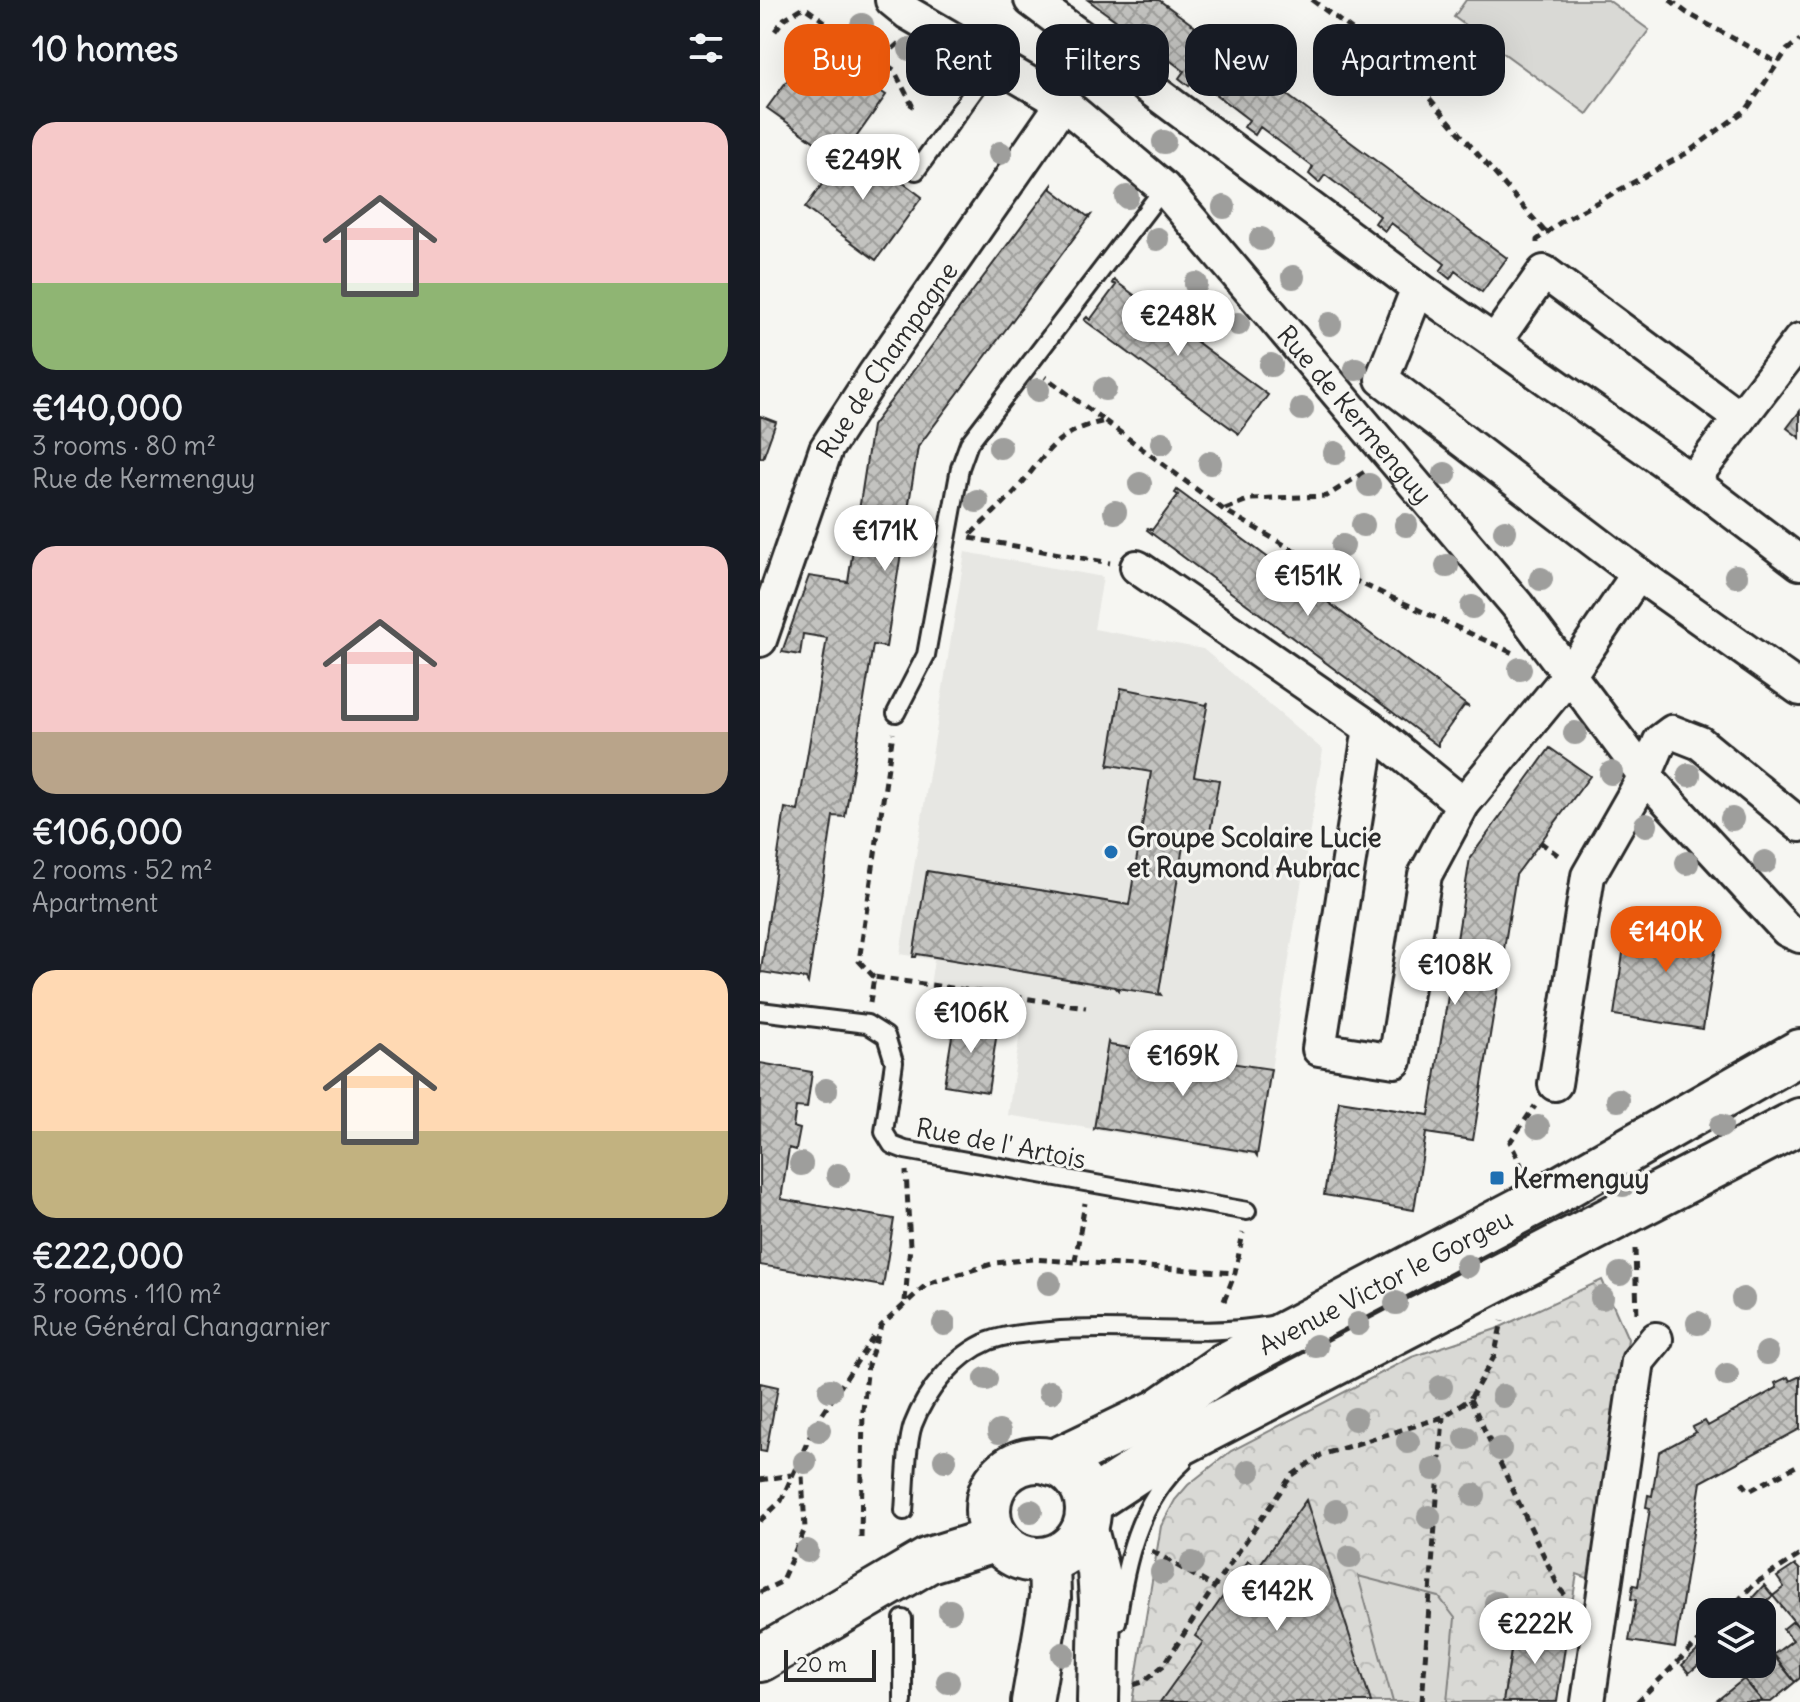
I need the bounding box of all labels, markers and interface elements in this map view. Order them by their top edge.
chip: Buy [784,24,890,96]
chip: Rent [906,24,1020,96]
chip: Filters [1036,24,1169,96]
chip: New [1185,24,1297,96]
chip: Apartment [1313,24,1505,96]
icon: filters [684,26,728,70]
text: 10 homes [32,27,178,70]
pin: €249K [807,134,919,202]
text: €249K [825,143,901,176]
icon: home [308,174,452,318]
street label: Rue de Champagne [808,255,964,464]
pin: €248K [1122,290,1234,358]
text: €248K [1140,299,1216,332]
street label: Rue de Kermenguy [1271,318,1440,510]
text: €140,000 [32,386,183,429]
text: 3 rooms · 80 m² [32,429,216,462]
text: Rue de Kermenguy [32,462,255,495]
pin: €171K [829,505,941,573]
text: €171K [852,514,918,547]
pin: €151K [1252,550,1364,618]
text: €151K [1274,559,1342,592]
icon: home [308,598,452,742]
text: €106,000 [32,810,183,853]
place label: Groupe Scolaire Lucie et Raymond Aubrac [1127,821,1382,884]
marker: Groupe Scolaire Lucie et Raymond Aubrac [1102,843,1120,861]
text: 2 rooms · 52 m² [32,853,213,886]
text: Apartment [32,886,158,919]
pin: €140K [1610,906,1722,974]
text: €140K [1629,915,1703,948]
pin: €108K [1399,939,1511,1007]
text: €108K [1418,948,1492,981]
pin: €106K [915,987,1027,1055]
text: €106K [934,996,1008,1029]
icon: home [308,1022,452,1166]
pin: €169K [1127,1030,1239,1098]
text: €169K [1147,1039,1219,1072]
street label: Rue de l' Artois [913,1110,1089,1176]
place label: Kermenguy [1513,1162,1649,1195]
marker: Kermenguy [1488,1169,1506,1187]
street label: Avenue Victor le Gorgeu [1252,1201,1518,1362]
text: €222,000 [32,1234,184,1277]
text: 3 rooms · 110 m² [32,1277,222,1310]
text: Rue Général Changarnier [32,1310,330,1343]
pin: €142K [1221,1565,1333,1633]
text: €142K [1241,1574,1313,1607]
pin: €222K [1479,1598,1591,1666]
map controls [1696,1598,1776,1678]
button: layers [1696,1598,1776,1678]
text: €222K [1497,1607,1573,1640]
scale bar [784,1646,876,1682]
text: 20 m [796,1650,847,1678]

